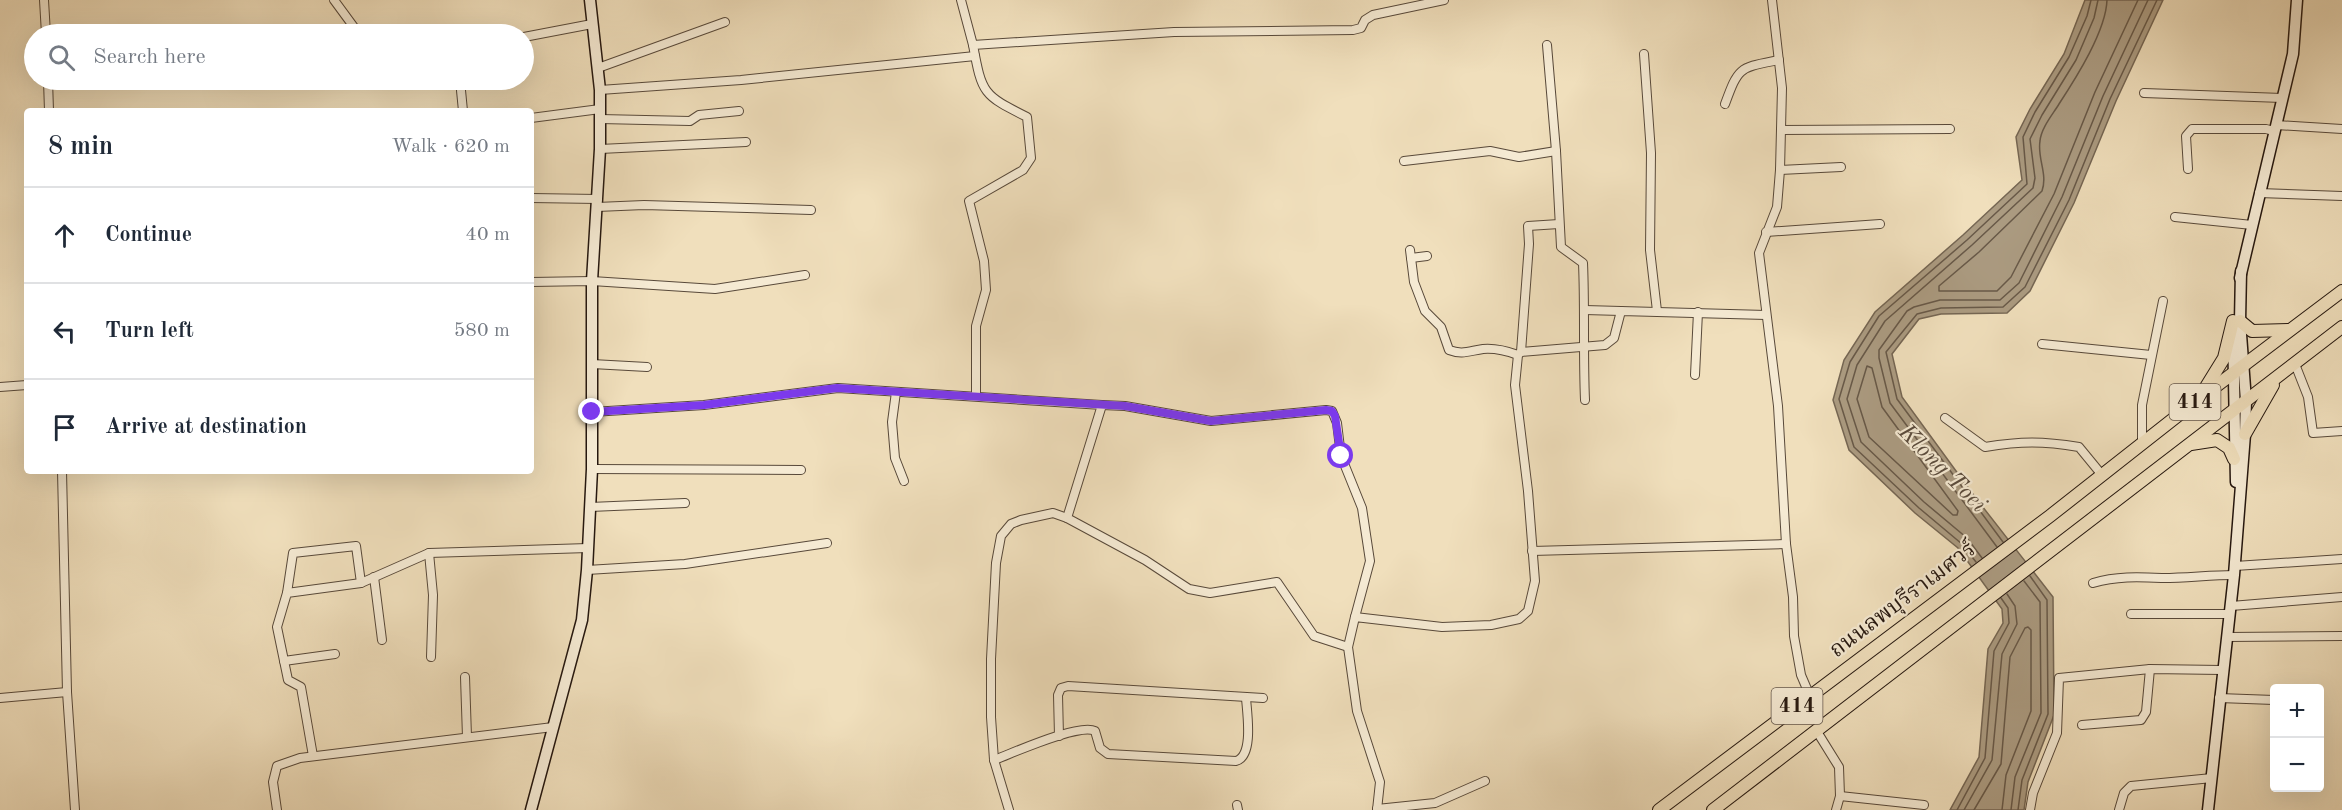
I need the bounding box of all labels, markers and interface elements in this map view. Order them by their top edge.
search box [24,24,534,90]
icon: search [45,41,78,74]
text: Search here [93,46,206,68]
text: 8 min [48,134,113,160]
text: Walk · 620 m [391,137,510,157]
icon: ahead [48,219,81,252]
text: Continue [105,224,192,246]
text: 40 m [465,225,510,245]
icon: left [48,315,81,348]
text: Turn left [105,320,194,342]
text: 580 m [454,321,510,341]
road number: 414 [2170,384,2220,420]
route end [578,398,604,424]
icon: arrive [48,411,81,444]
text: Arrive at destination [105,416,307,438]
water label: Klong Toei [1893,420,1991,518]
route start [1327,442,1353,468]
street label: ถนนลพบุรีราเมศวร์ [1824,536,1981,663]
map controls [2270,684,2324,792]
button: + [2270,684,2324,738]
road number: 414 [1772,688,1822,724]
button: − [2270,738,2324,792]

